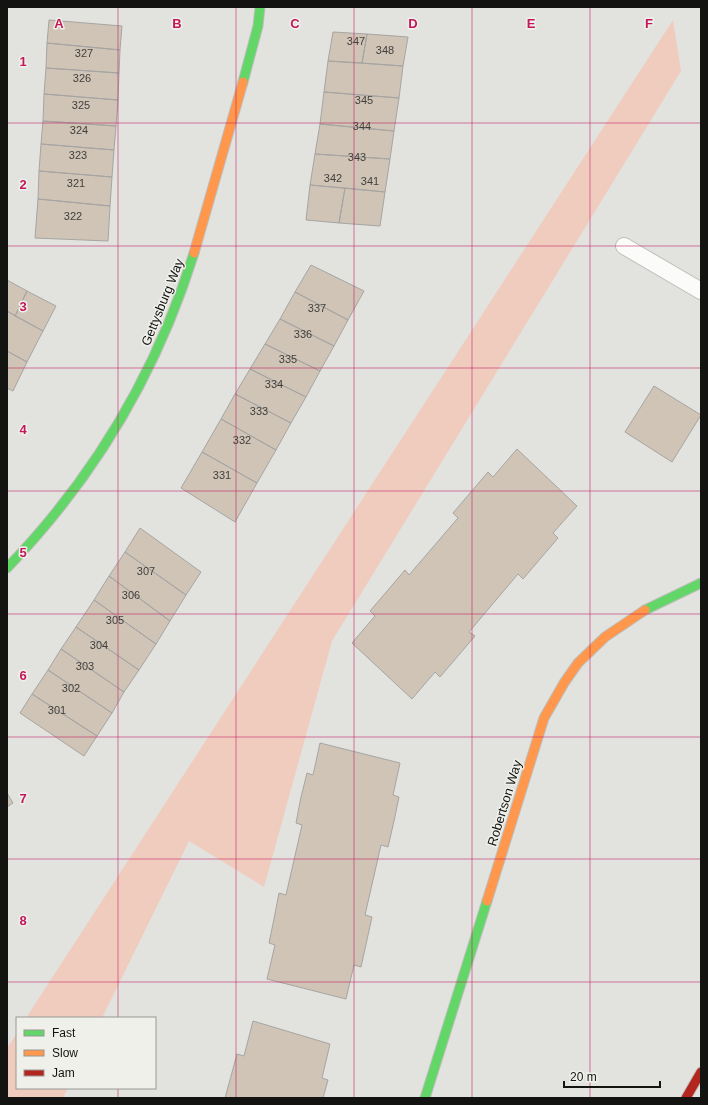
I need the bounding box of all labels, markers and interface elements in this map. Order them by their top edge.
text: A [54,16,64,31]
text: B [172,16,182,31]
text: C [290,16,300,31]
text: D [408,16,418,31]
text: E [527,16,536,31]
text: F [645,16,653,31]
house number: 347 [347,35,365,47]
house number: 348 [376,44,394,56]
house number: 327 [75,47,93,59]
text: 1 [19,54,27,69]
house number: 326 [73,72,91,84]
house number: 345 [355,94,373,106]
house number: 325 [72,99,90,111]
house number: 344 [353,120,371,132]
house number: 324 [70,124,88,136]
house number: 323 [69,149,87,161]
house number: 343 [348,151,366,163]
house number: 342 [324,172,342,184]
house number: 341 [361,175,379,187]
text: 2 [19,177,27,192]
house number: 321 [67,177,85,189]
house number: 322 [64,210,82,222]
street label: Gettysburg Way [138,256,187,348]
text: 3 [19,299,27,314]
house number: 337 [308,302,326,314]
house number: 336 [294,328,312,340]
house number: 335 [279,353,297,365]
house number: 334 [265,378,283,390]
house number: 333 [250,405,268,417]
text: 4 [19,422,27,437]
house number: 332 [233,434,251,446]
house number: 331 [213,469,231,481]
text: 5 [19,545,27,560]
house number: 307 [137,565,155,577]
house number: 306 [122,589,140,601]
house number: 305 [106,614,124,626]
house number: 304 [90,639,108,651]
house number: 303 [76,660,94,672]
text: 6 [19,668,27,683]
house number: 302 [62,682,80,694]
house number: 301 [48,704,66,716]
street label: Robertson Way [484,758,525,848]
text: 7 [19,791,27,806]
text: 8 [19,913,27,928]
legend [16,1017,156,1089]
text: Fast [52,1026,76,1040]
text: Slow [52,1046,78,1060]
scale bar [564,1063,660,1089]
text: Jam [52,1066,75,1080]
text: 20 m [570,1070,597,1084]

